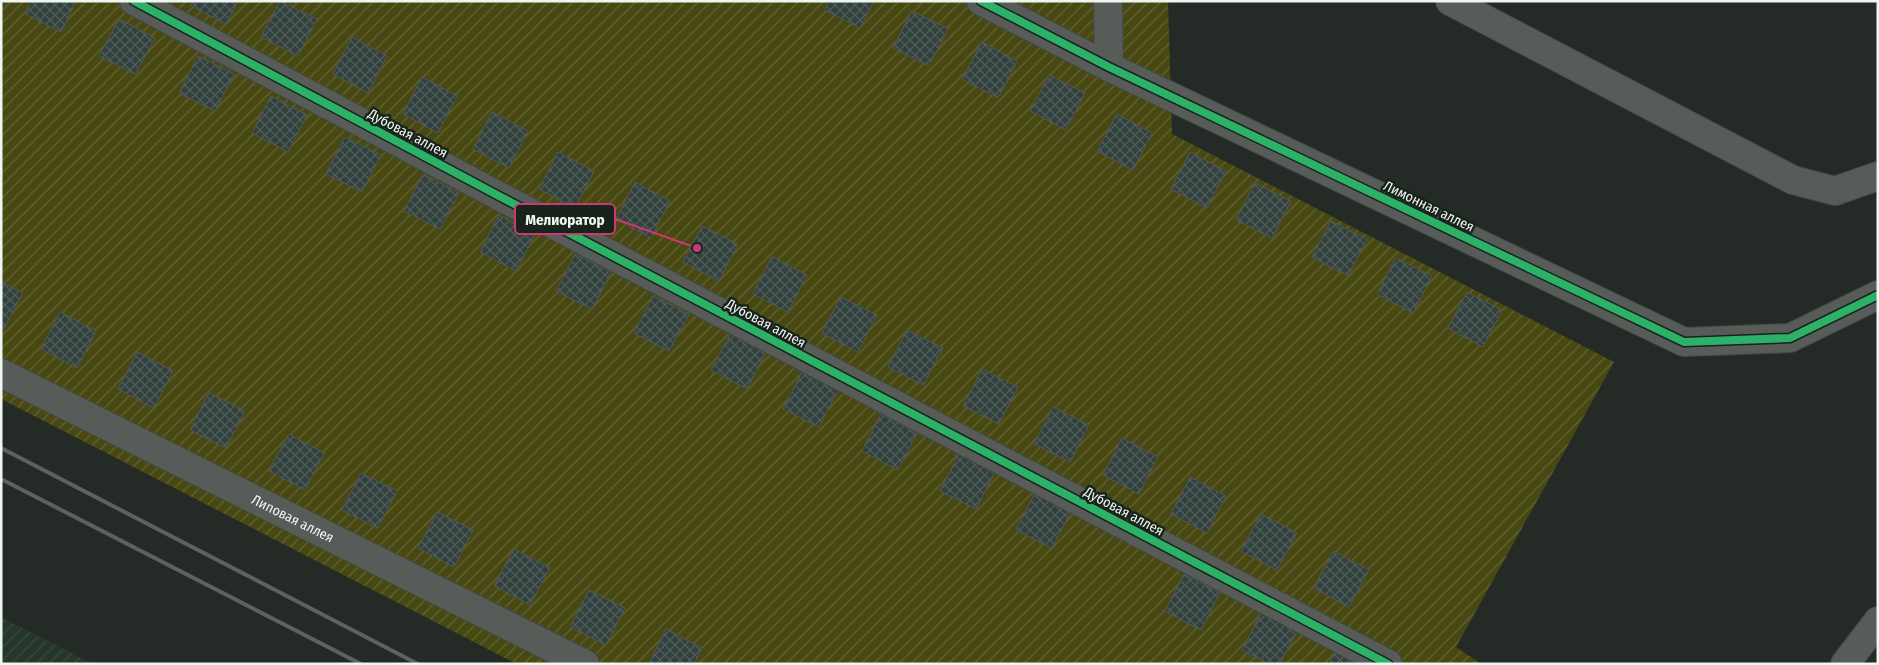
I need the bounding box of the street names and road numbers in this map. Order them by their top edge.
street label: Дубовая аллея [364,105,450,162]
street label: Лимонная аллея [1381,177,1477,236]
street label: Дубовая аллея [722,295,808,352]
street label: Дубовая аллея [1080,483,1166,540]
street label: Липовая аллея [249,491,336,546]

